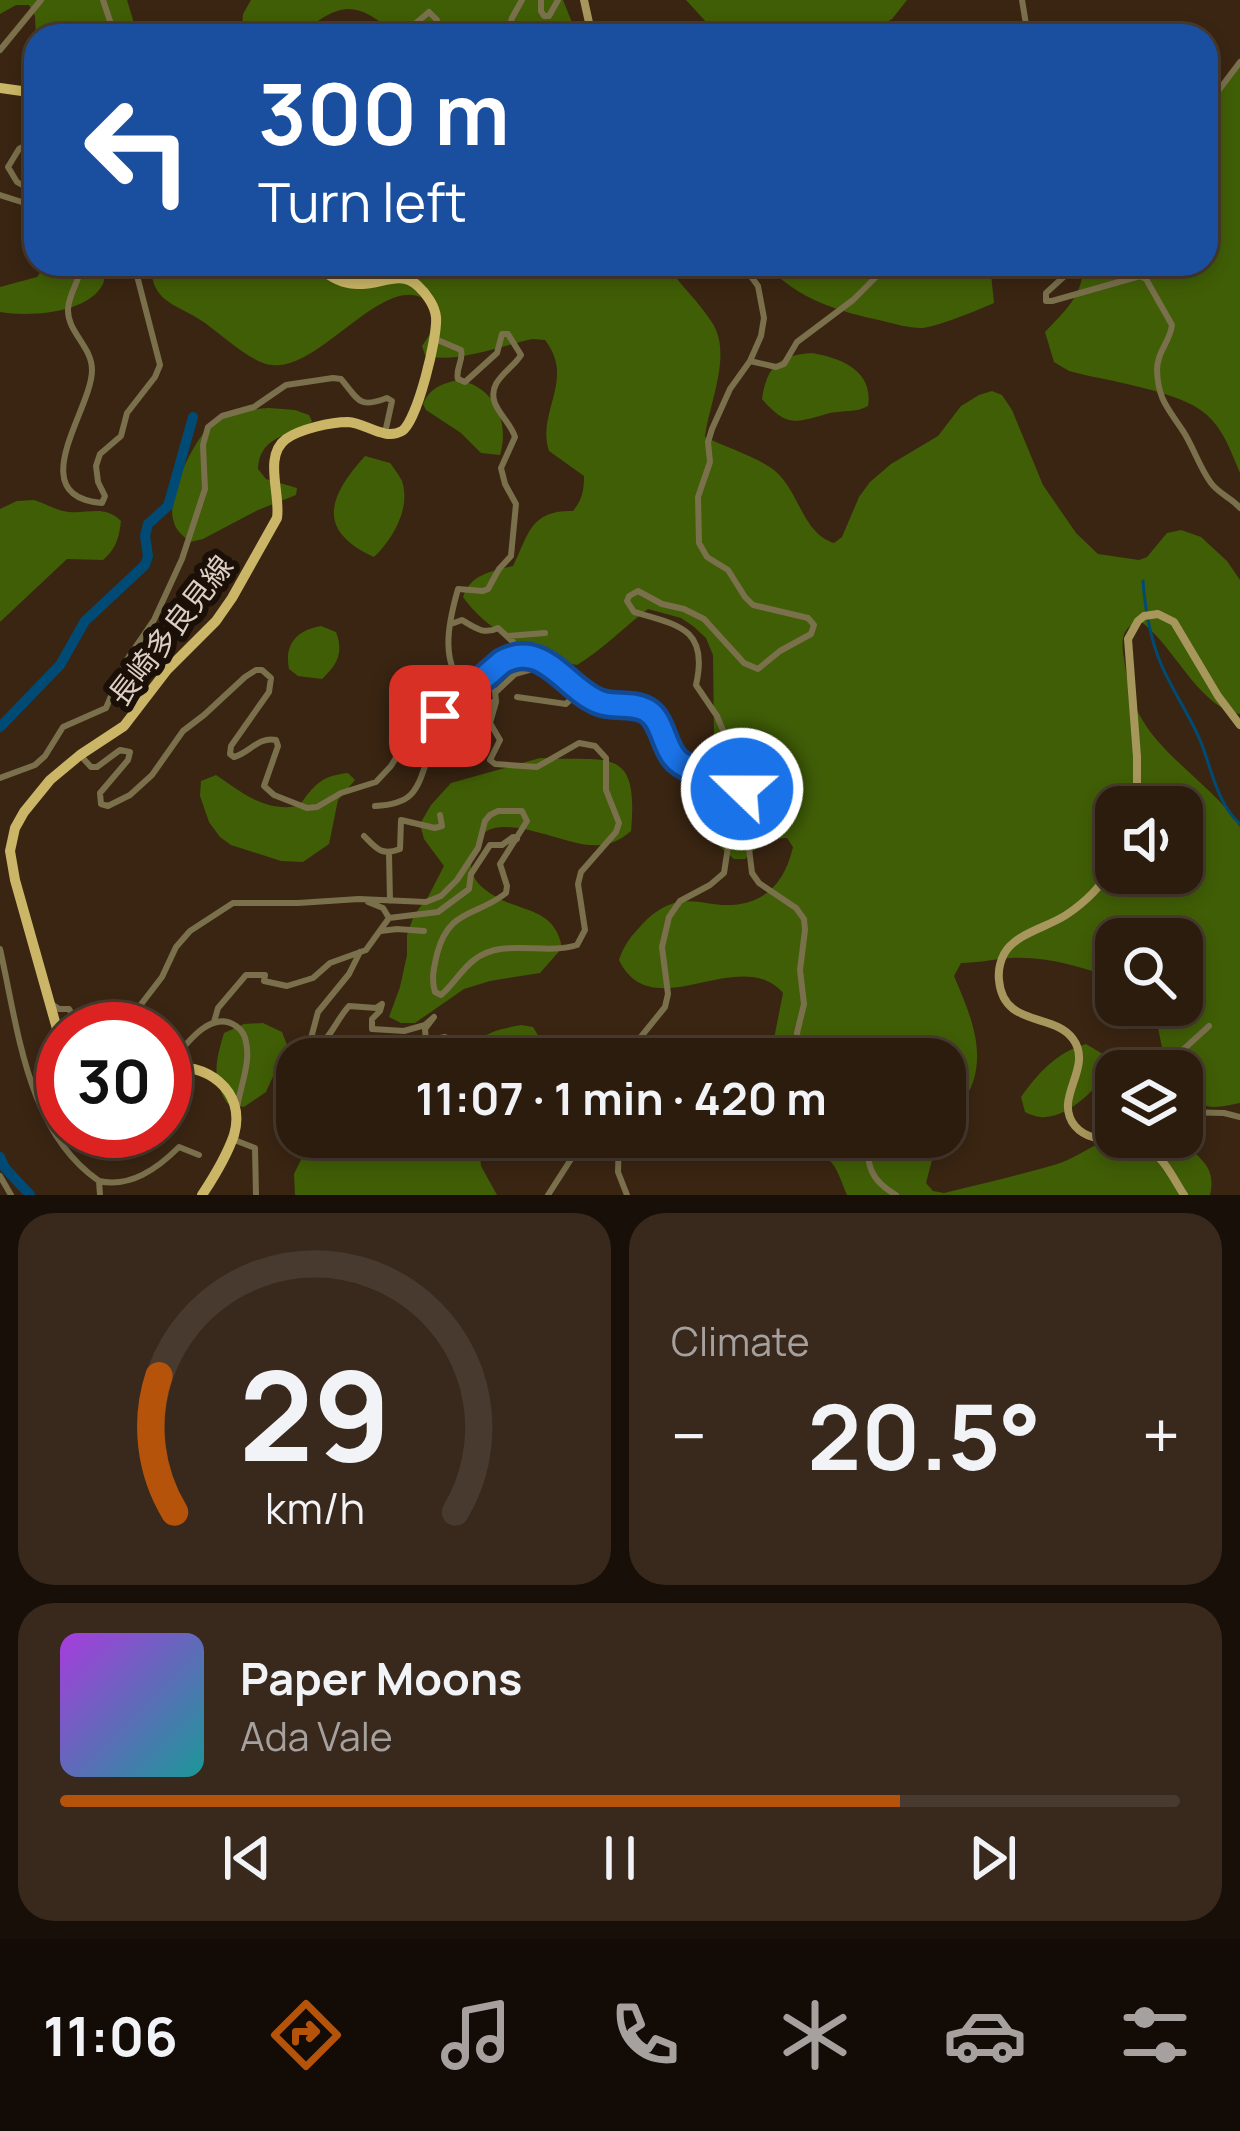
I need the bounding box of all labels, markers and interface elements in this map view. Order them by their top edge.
text: 300 m [258,55,510,170]
icon: left [60,72,216,228]
text: Turn left [258,164,467,238]
street label: 長崎多良見線 [98,546,242,714]
pin [389,665,491,767]
icon: arrive [407,683,473,749]
position arrow [679,726,805,852]
map controls [1095,786,1203,1158]
button: sound [1095,786,1203,894]
button: search [1095,918,1203,1026]
speed limit sign: 30 [36,1002,192,1158]
button: layers [1095,1050,1203,1158]
text: 11:07 · 1 min · 420 m [415,1067,827,1129]
text: Climate [671,1314,810,1368]
text: 29 [239,1328,390,1498]
text: 20.5° [808,1374,1041,1497]
text: − [671,1390,707,1480]
text: + [1142,1390,1180,1480]
text: km/h [265,1478,364,1537]
text: Paper Moons [240,1647,522,1709]
text: Ada Vale [240,1709,393,1763]
icon: previous [214,1825,280,1891]
icon: pause [587,1825,653,1891]
icon: next [960,1825,1026,1891]
icon: directions [264,1993,348,2077]
icon: music [434,1993,518,2077]
icon: phone [603,1993,687,2077]
icon: climate [773,1993,857,2077]
icon: car [943,1993,1027,2077]
icon: filters [1113,1993,1197,2077]
text: 11:06 [43,1998,178,2072]

